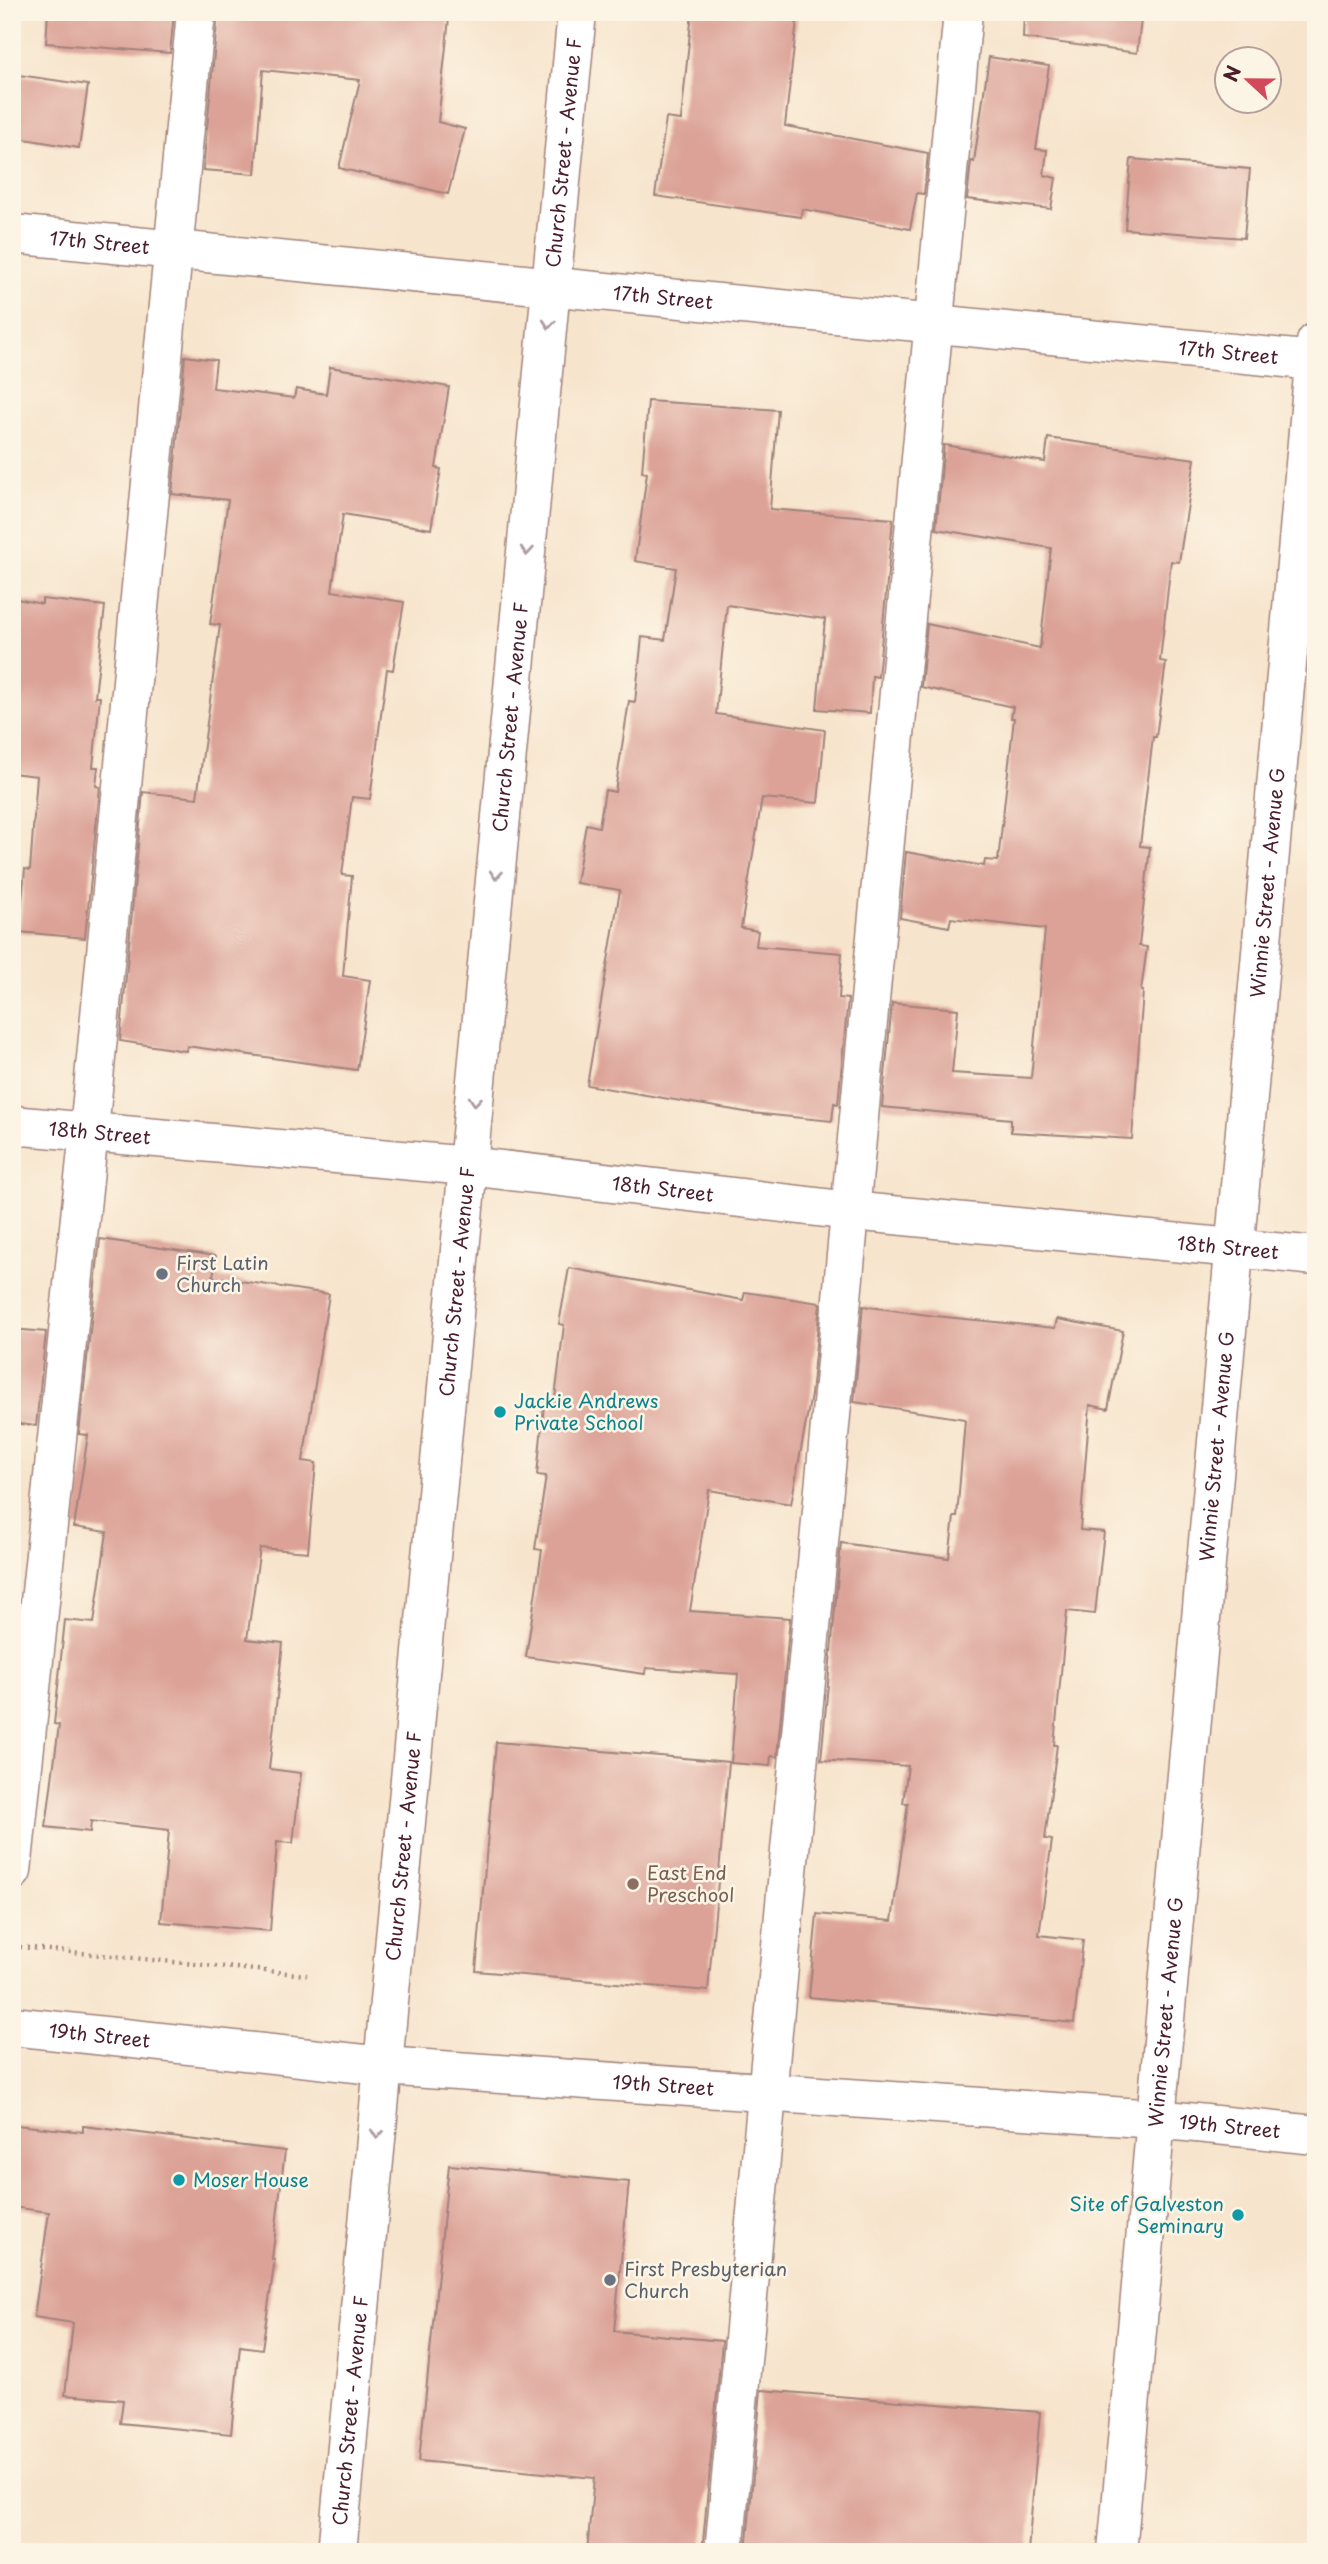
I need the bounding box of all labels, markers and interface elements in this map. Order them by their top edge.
street label: Church Street - Avenue F [538,36,588,269]
north arrow [1212,46,1282,116]
text: N [1216,61,1247,85]
street label: 17th Street [48,223,151,260]
street label: 17th Street [612,278,715,315]
one-way arrow [541,318,556,330]
street label: 17th Street [1177,333,1280,370]
one-way arrow [520,545,535,556]
street label: Church Street - Avenue F [485,601,534,833]
street label: Winnie Street - Avenue G [1242,766,1291,999]
one-way arrow [489,870,504,881]
one-way arrow [467,1095,482,1107]
street label: 18th Street [48,1113,152,1150]
street label: Church Street - Avenue F [431,1165,481,1398]
street label: 18th Street [610,1168,716,1208]
street label: 18th Street [1176,1228,1280,1265]
place label: First Latin Church [176,1248,269,1298]
marker: First Latin Church [154,1266,170,1282]
street label: Winnie Street - Avenue G [1191,1330,1240,1563]
place label: Jackie Andrews Private School [514,1386,658,1436]
marker: Jackie Andrews Private School [492,1404,508,1420]
street label: Church Street - Avenue F [378,1730,428,1962]
place label: East End Preschool [647,1858,734,1908]
marker: East End Preschool [625,1876,641,1892]
street label: Winnie Street - Avenue G [1140,1896,1189,2128]
street label: 19th Street [48,2015,152,2054]
street label: 19th Street [612,2067,715,2102]
street label: 19th Street [1178,2106,1282,2144]
one-way arrow [369,2128,384,2140]
place label: Moser House [193,2165,309,2193]
marker: Moser House [171,2172,187,2188]
place label: Site of Galveston Seminary [1069,2189,1224,2239]
marker: Site of Galveston Seminary [1230,2207,1246,2223]
place label: First Presbyterian Church [624,2254,787,2304]
marker: First Presbyterian Church [602,2272,618,2288]
street label: Church Street - Avenue F [325,2294,374,2527]

